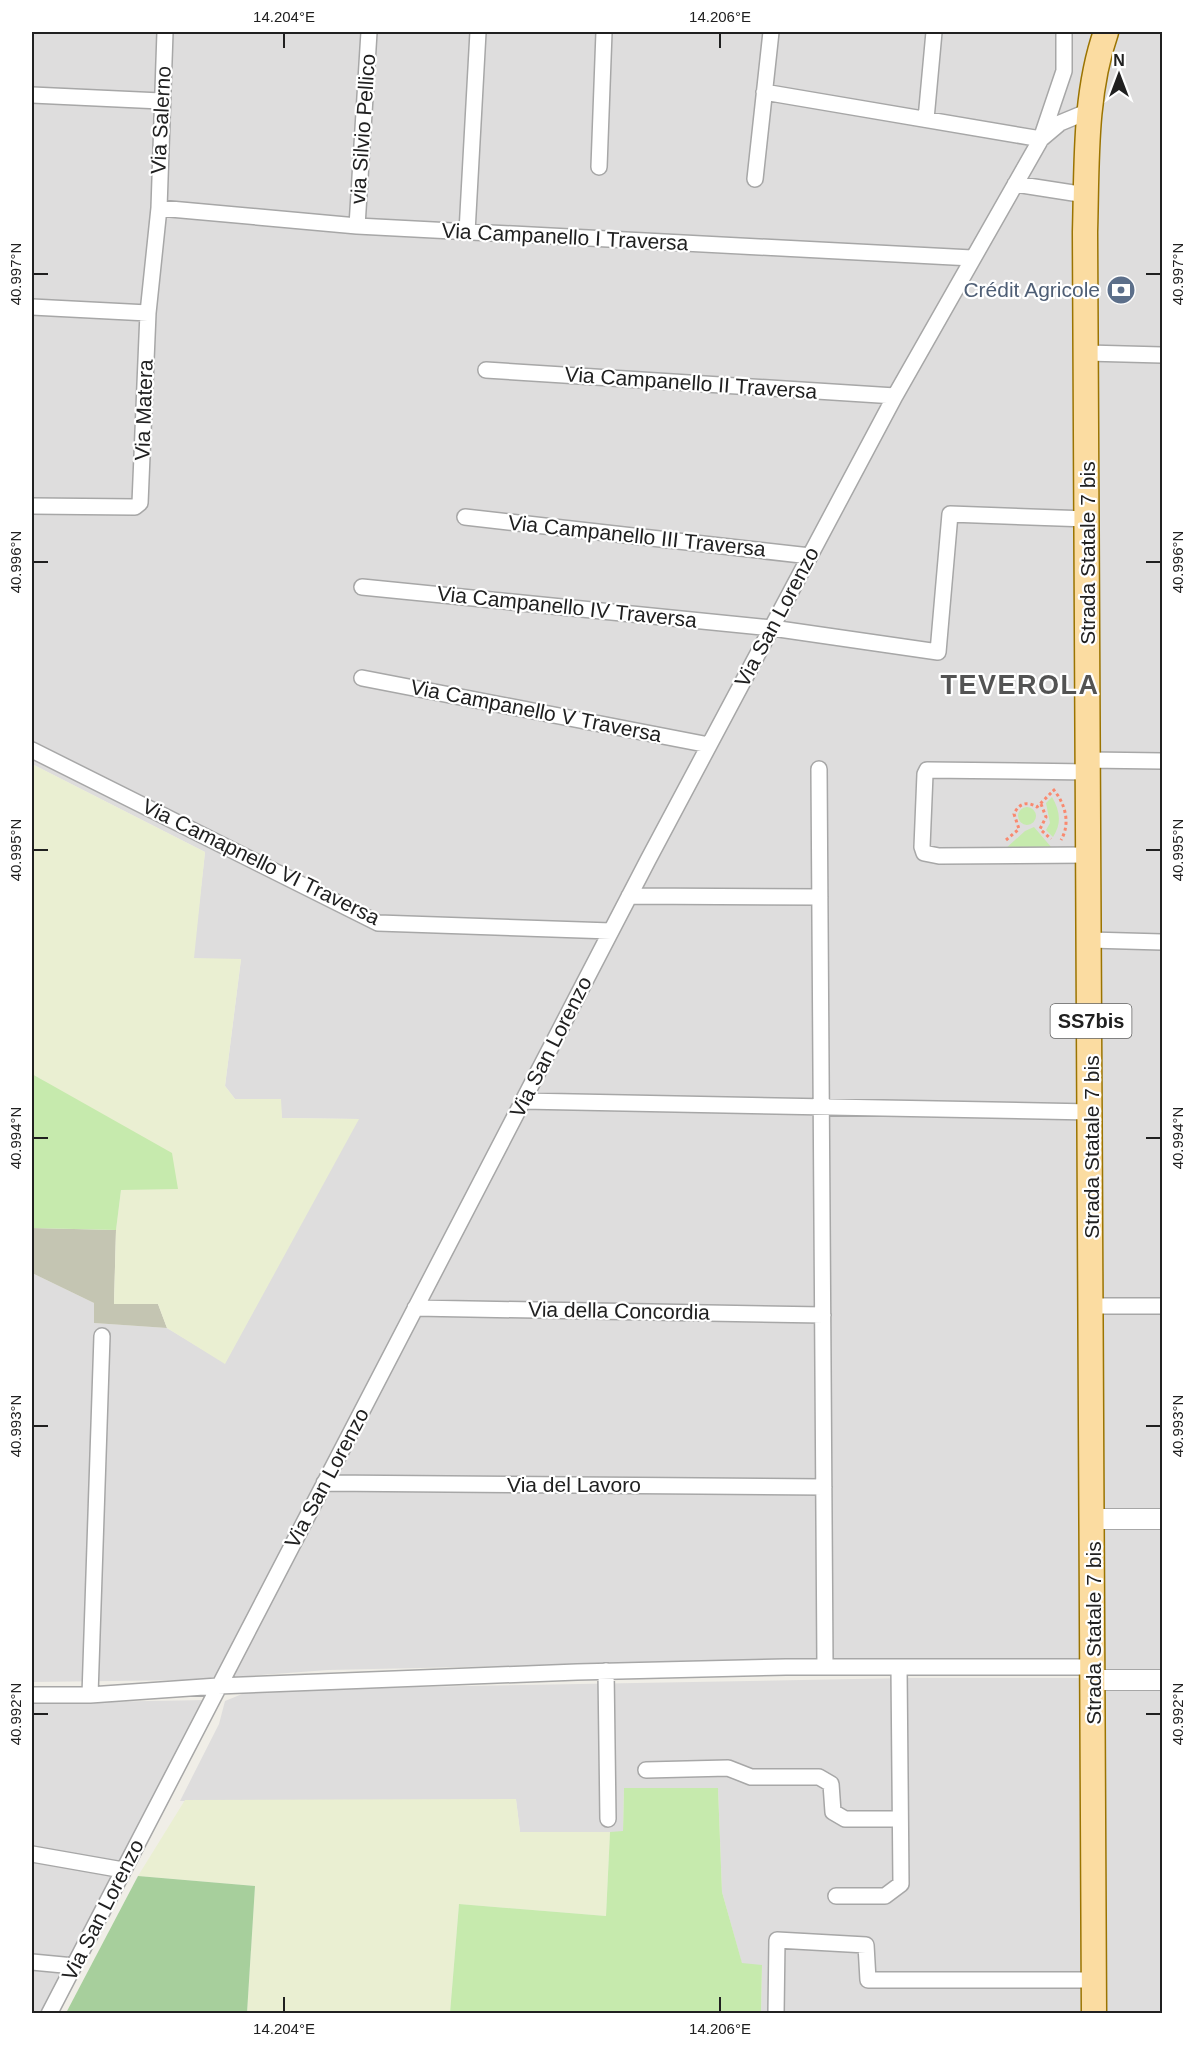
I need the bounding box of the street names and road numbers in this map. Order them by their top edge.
street label: via Silvio Pellico [346,53,379,205]
street label: Via Salerno [146,65,175,175]
street label: Via Campanello I Traversa [441,219,689,254]
street label: Via Matera [130,359,157,461]
street label: Via Campanello II Traversa [564,362,818,403]
street label: Strada Statale 7 bis [1076,461,1099,645]
street label: Via Campanello III Traversa [507,511,767,560]
street label: Via San Lorenzo [730,543,823,691]
street label: Via Campanello IV Traversa [436,581,698,632]
street label: Via Campanello V Traversa [409,675,664,746]
street label: Via Camapnello VI Traversa [139,794,384,929]
street label: Via San Lorenzo [505,973,596,1121]
road number: SS7bis [1050,1004,1132,1038]
street label: Strada Statale 7 bis [1080,1055,1103,1239]
street label: Via della Concordia [528,1297,710,1324]
street label: Via San Lorenzo [280,1404,373,1552]
street label: Via del Lavoro [507,1473,641,1496]
street label: Strada Statale 7 bis [1082,1541,1105,1725]
street label: Via San Lorenzo [57,1836,148,1984]

